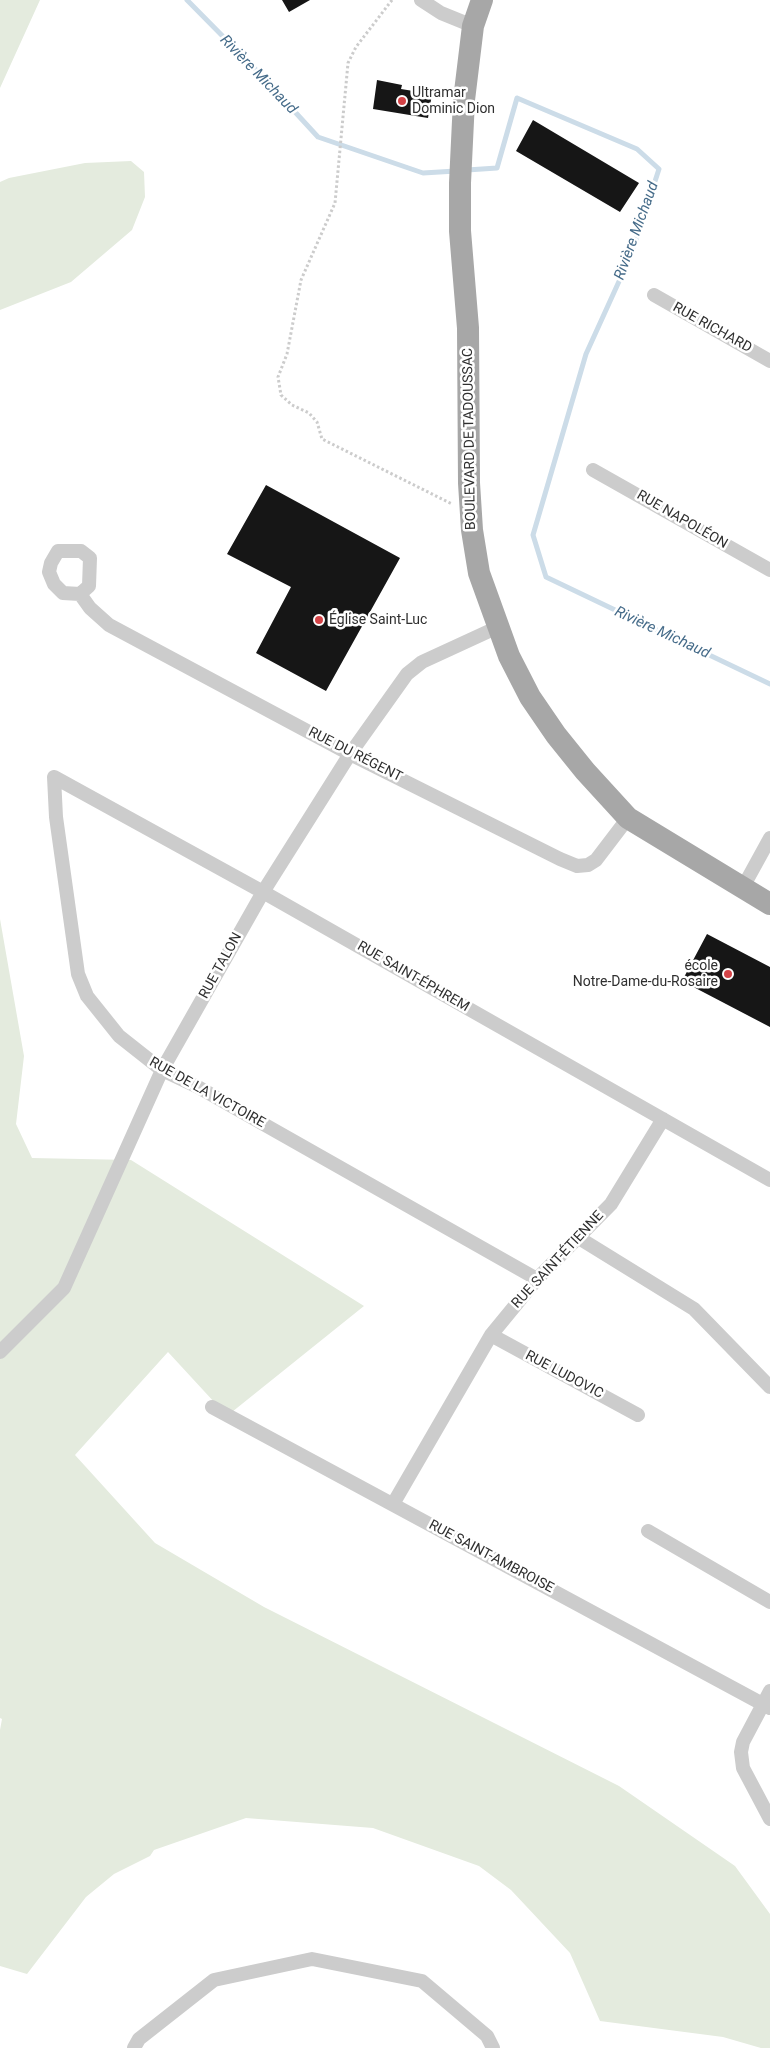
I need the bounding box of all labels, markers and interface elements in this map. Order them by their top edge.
water label: Rivière Michaud [216,32,300,118]
place label: Ultramar Dominic Dion [412,85,495,118]
marker: Ultramar Dominic Dion [396,95,408,107]
water label: Rivière Michaud [611,180,663,282]
street label: RUE RICHARD [670,299,754,357]
street label: BOULEVARD DE TADOUSSAC [460,348,480,530]
street label: RUE NAPOLÉON [634,487,730,553]
water label: Rivière Michaud [612,603,712,663]
place label: Église Saint-Luc [329,612,427,628]
marker: Église Saint-Luc [313,614,325,626]
street label: RUE DU RÉGENT [305,724,405,786]
street label: RUE TALON [196,930,246,1002]
street label: RUE SAINT-ÉPHREM [354,938,472,1016]
place label: école Notre-Dame-du-Rosaire [573,958,718,990]
marker: école Notre-Dame-du-Rosaire [722,968,734,980]
street label: RUE DE LA VICTOIRE [146,1054,268,1132]
street label: RUE SAINT-ÉTIENNE [509,1208,607,1312]
street label: RUE LUDOVIC [522,1347,606,1403]
street label: RUE SAINT-AMBROISE [426,1517,556,1597]

